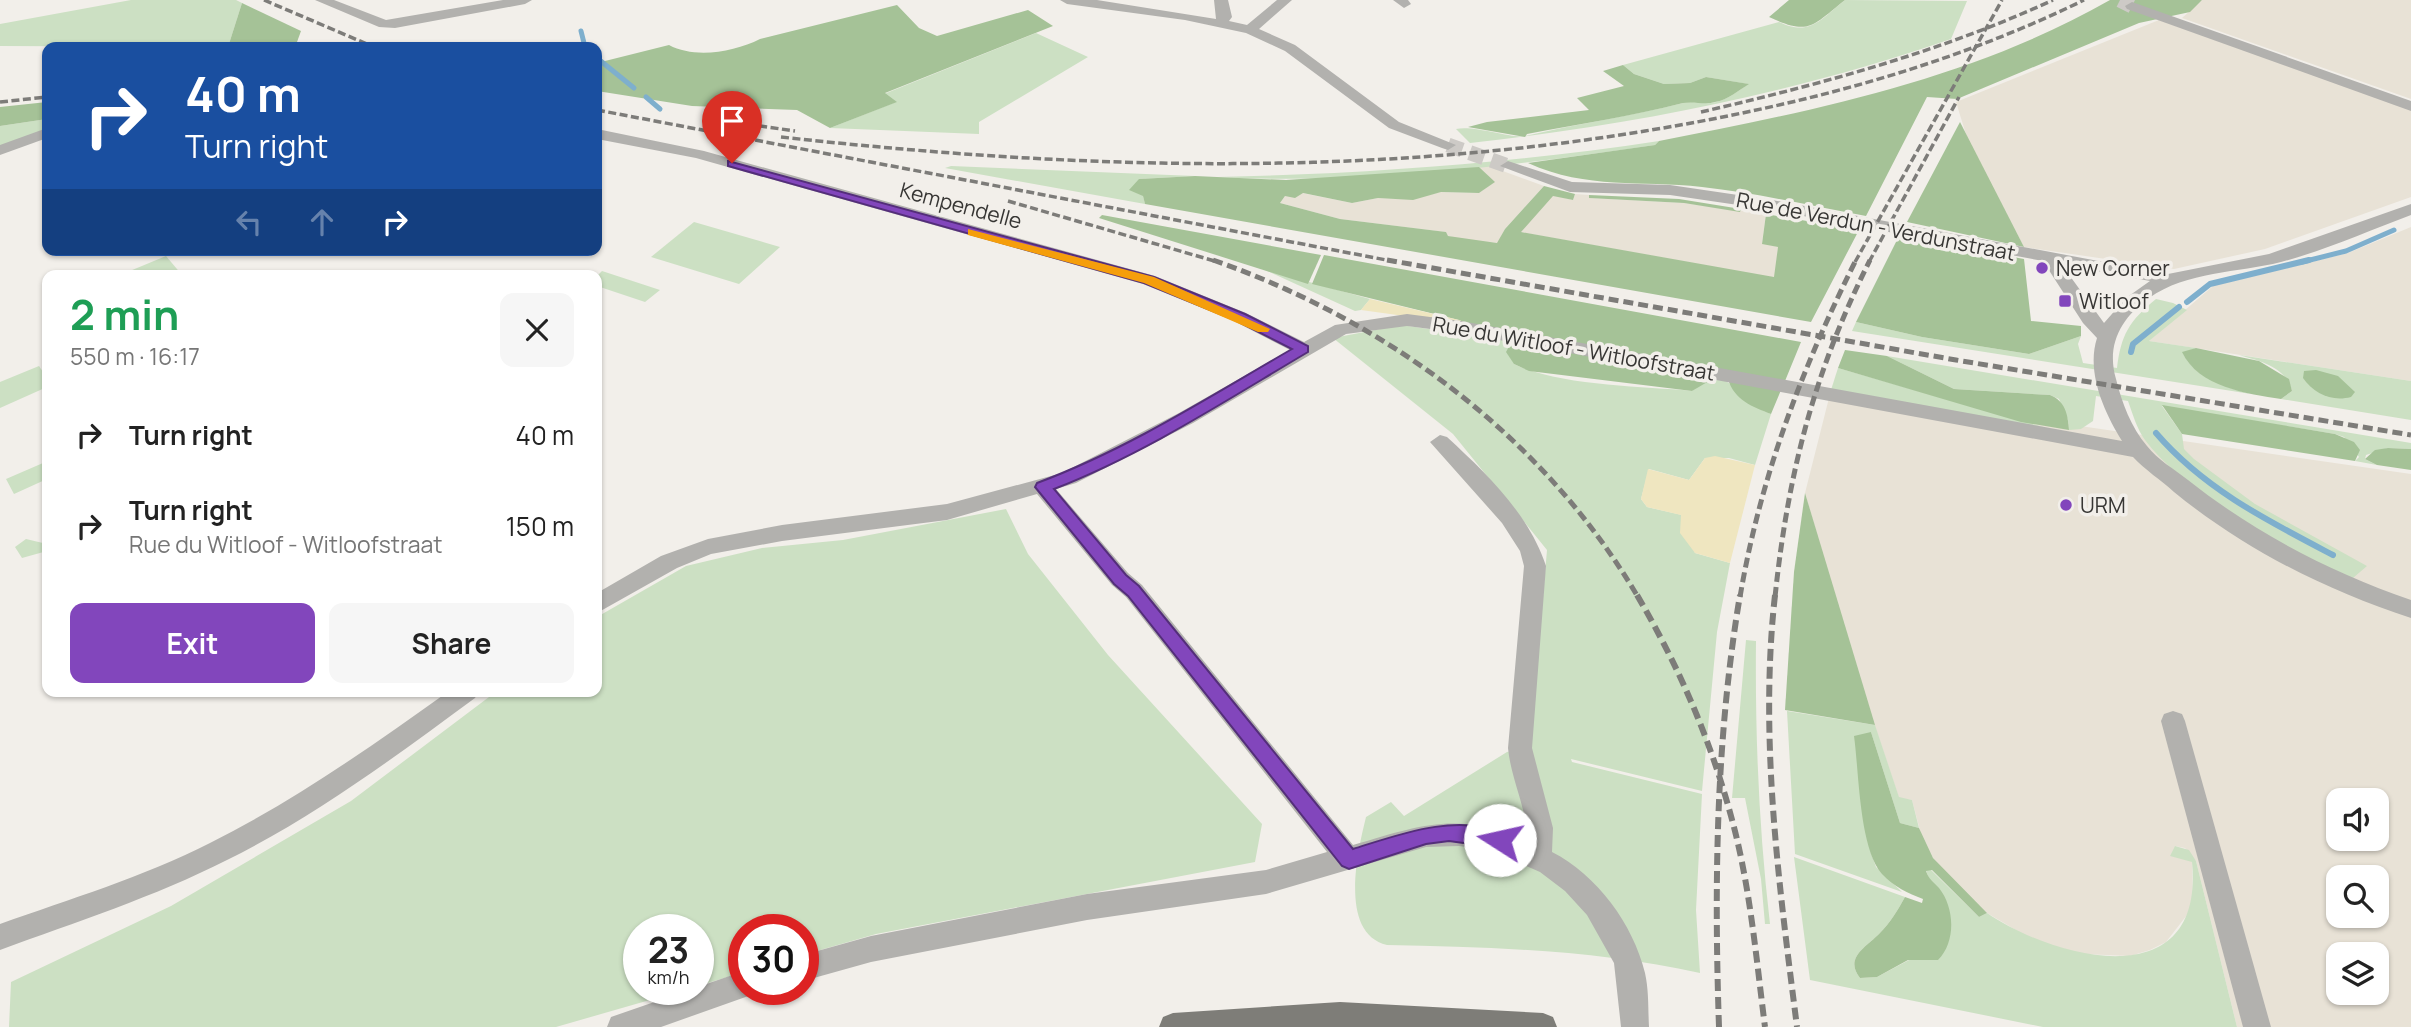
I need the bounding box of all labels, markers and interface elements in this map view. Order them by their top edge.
text: 40 m [185,60,301,127]
icon: right [70,70,161,161]
pin [702,91,762,163]
icon: arrive [713,102,751,140]
text: Turn right [185,124,328,168]
street label: Kempendelle [897,175,1025,235]
street label: Rue de Verdun - Verdunstraat [1734,185,2018,267]
icon: left [230,203,268,241]
icon: ahead [303,203,341,241]
icon: right [376,203,414,241]
place label: New Corner [2056,254,2170,282]
marker: New Corner [2034,260,2050,276]
text: 2 min [70,285,179,343]
place label: Witloof [2079,287,2149,315]
button: close [500,293,574,367]
marker: Witloof [2057,293,2073,309]
street label: Rue du Witloof - Witloofstraat [1431,309,1717,387]
text: 550 m · 16:17 [70,340,200,372]
icon: right [70,416,108,454]
text: Turn right [129,417,253,453]
text: 40 m [516,417,574,453]
place label: URM [2080,491,2126,519]
text: Turn right [129,492,253,528]
marker: URM [2058,497,2074,513]
icon: right [70,507,108,545]
text: 150 m [506,508,574,544]
text: Rue du Witloof - Witloofstraat [129,528,443,560]
button: Exit [70,603,315,683]
button: Share [329,603,574,683]
map controls [2326,788,2389,1005]
button: sound [2326,788,2389,851]
position arrow [1463,803,1537,877]
button: search [2326,865,2389,928]
speed limit sign: 30 [728,914,819,1005]
text: 23 [648,926,689,974]
button: layers [2326,942,2389,1005]
text: km/h [648,965,689,989]

